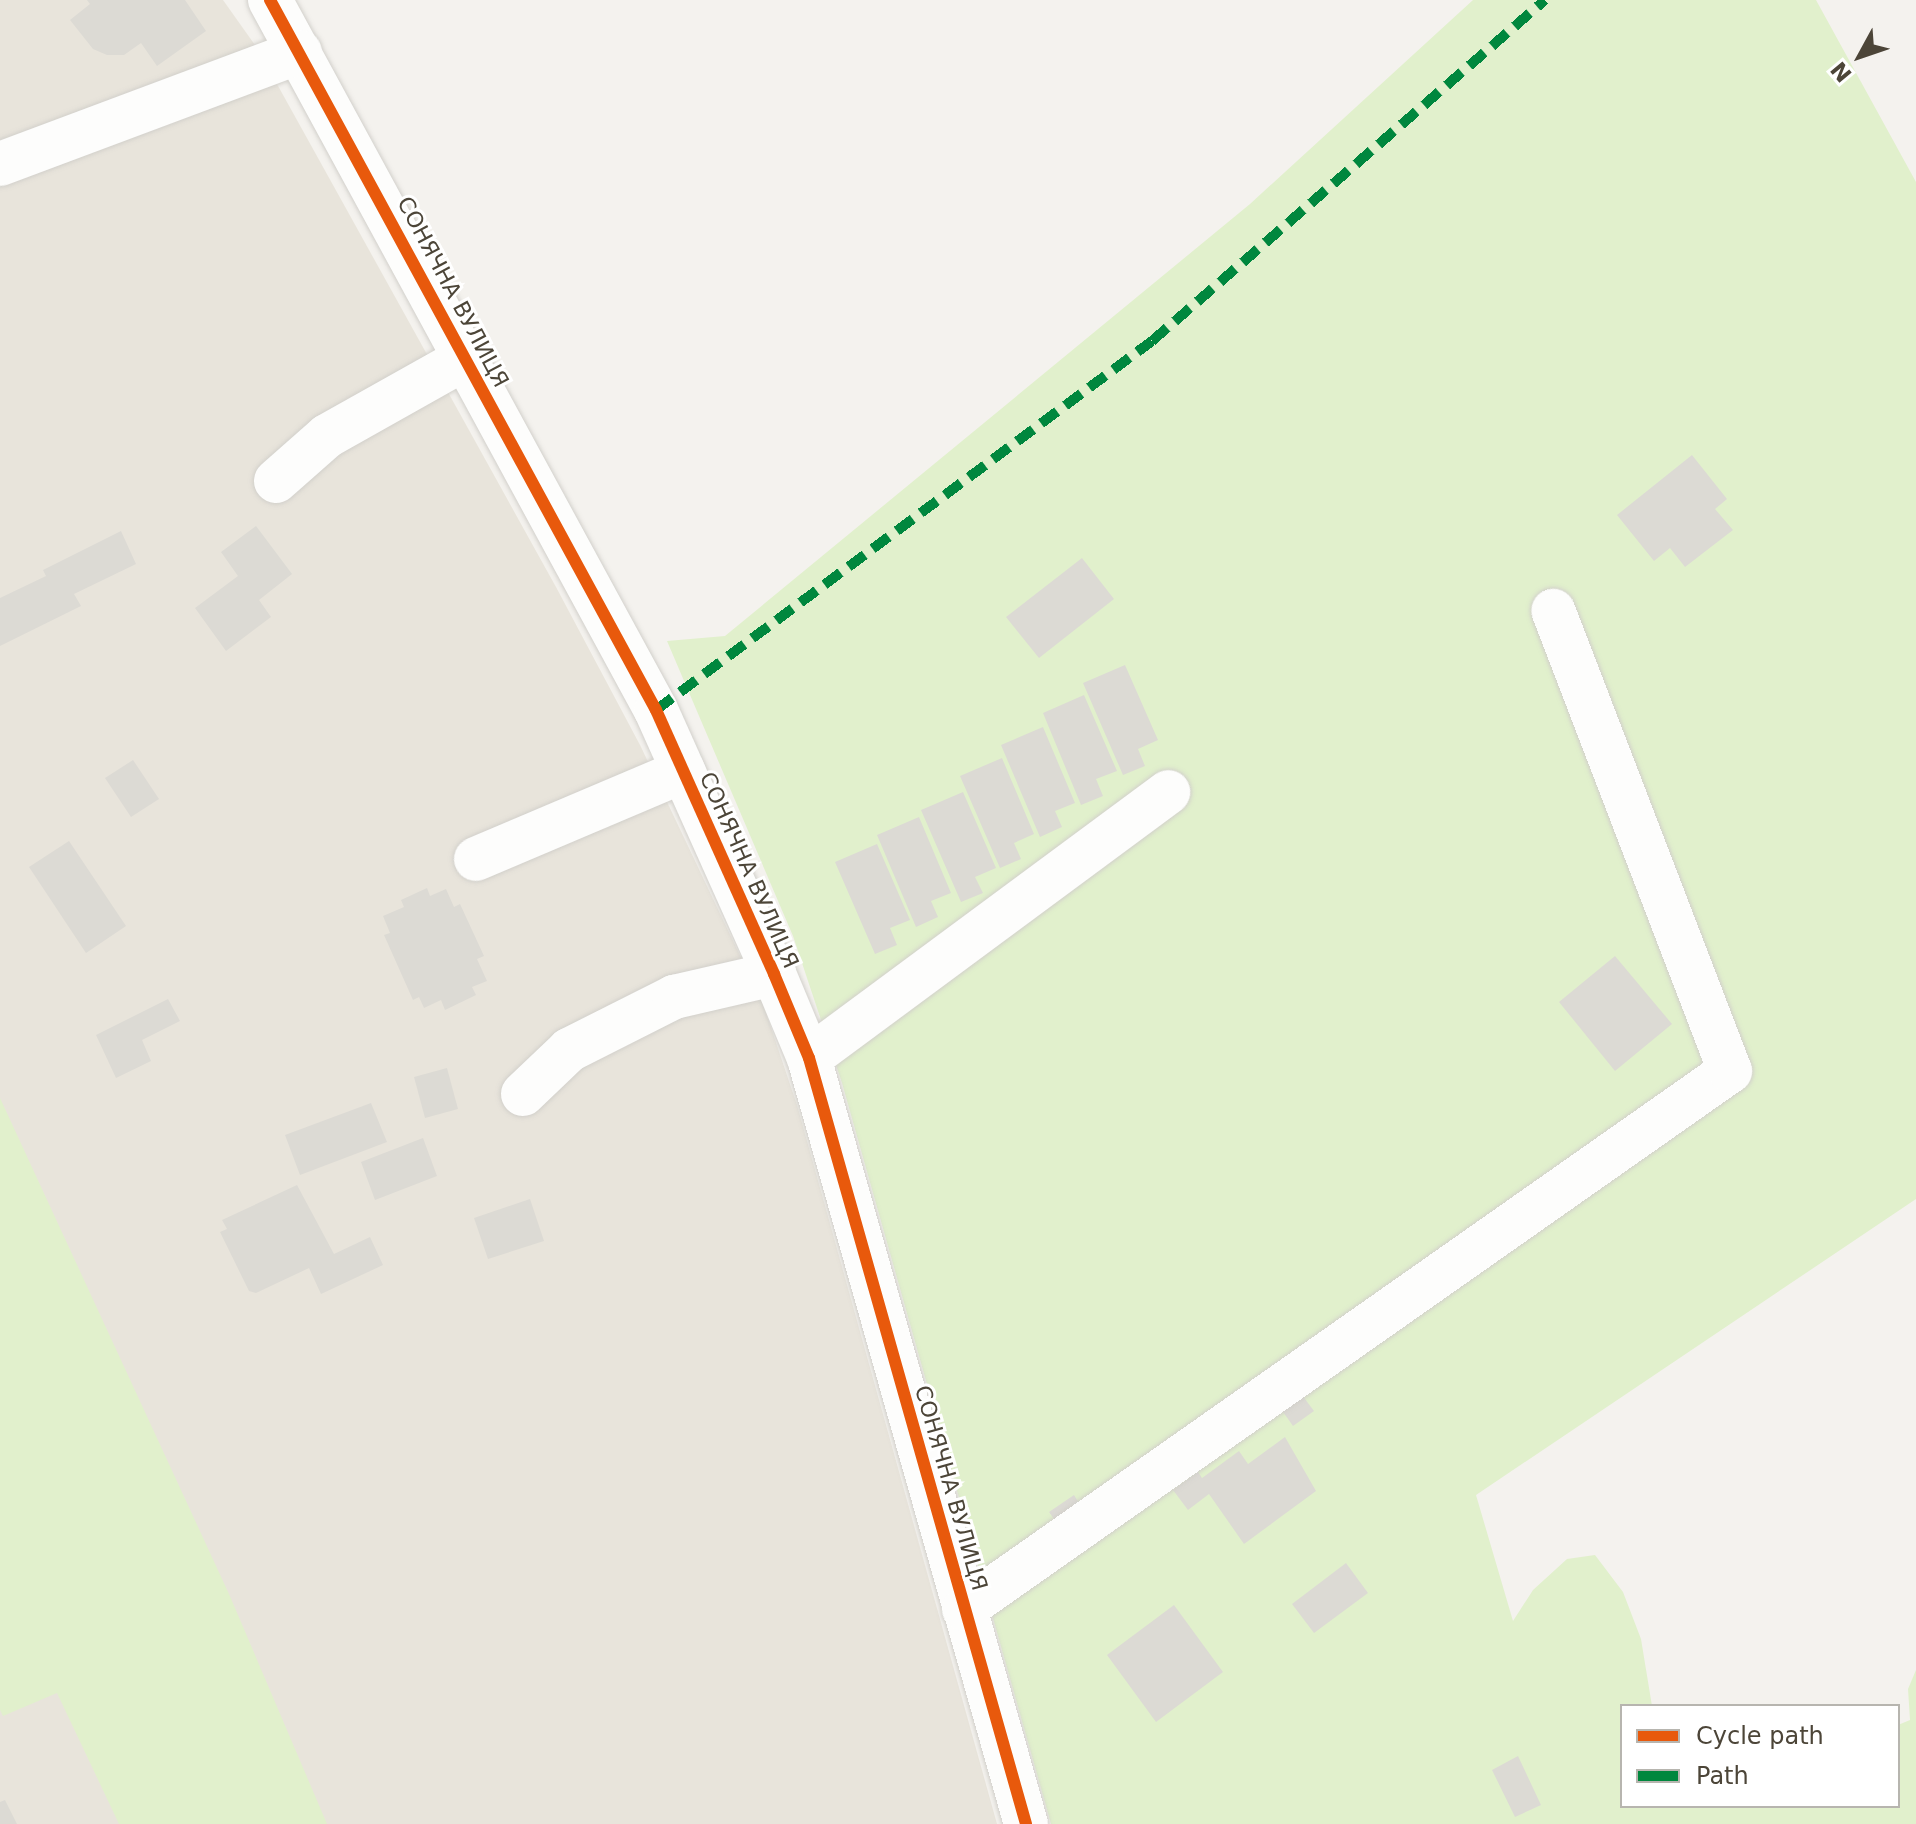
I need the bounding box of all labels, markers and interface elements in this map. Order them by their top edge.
north arrow [1820,16,1900,96]
text: N [1826,57,1857,87]
street label: СОНЯЧНА ВУЛИЦЯ [392,192,514,392]
street label: СОНЯЧНА ВУЛИЦЯ [694,768,804,972]
street label: СОНЯЧНА ВУЛИЦЯ [909,1382,993,1594]
legend [1620,1704,1900,1808]
text: Cycle path [1696,1722,1824,1750]
text: Path [1696,1762,1749,1790]

